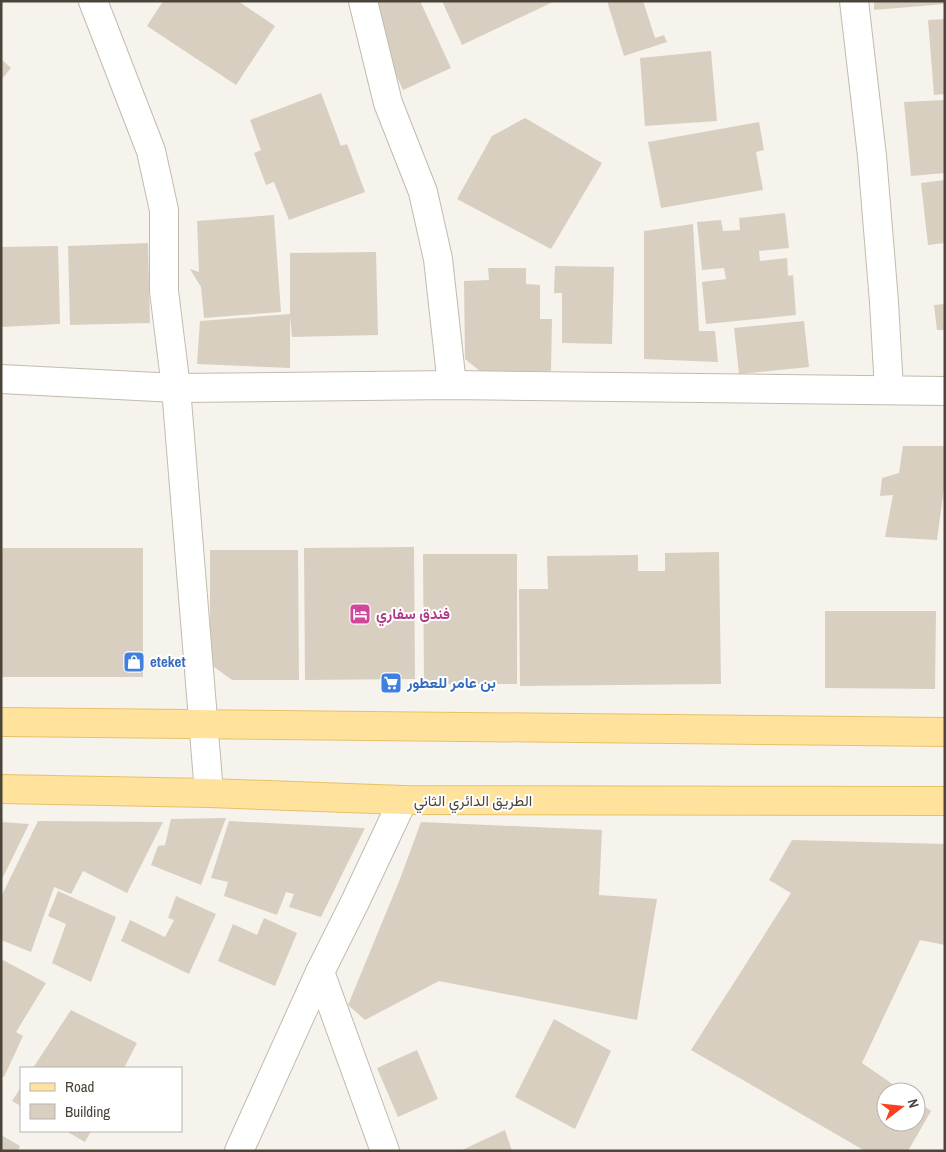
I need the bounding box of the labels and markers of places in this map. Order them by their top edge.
hotel icon: فندق سفاري [348,602,372,626]
place label: فندق سفاري [376,603,450,627]
shop icon: eteket [122,650,146,674]
place label: eteket [150,651,186,672]
supermarket icon: بن عامر للعطور [379,671,403,695]
place label: بن عامر للعطور [406,672,496,693]

